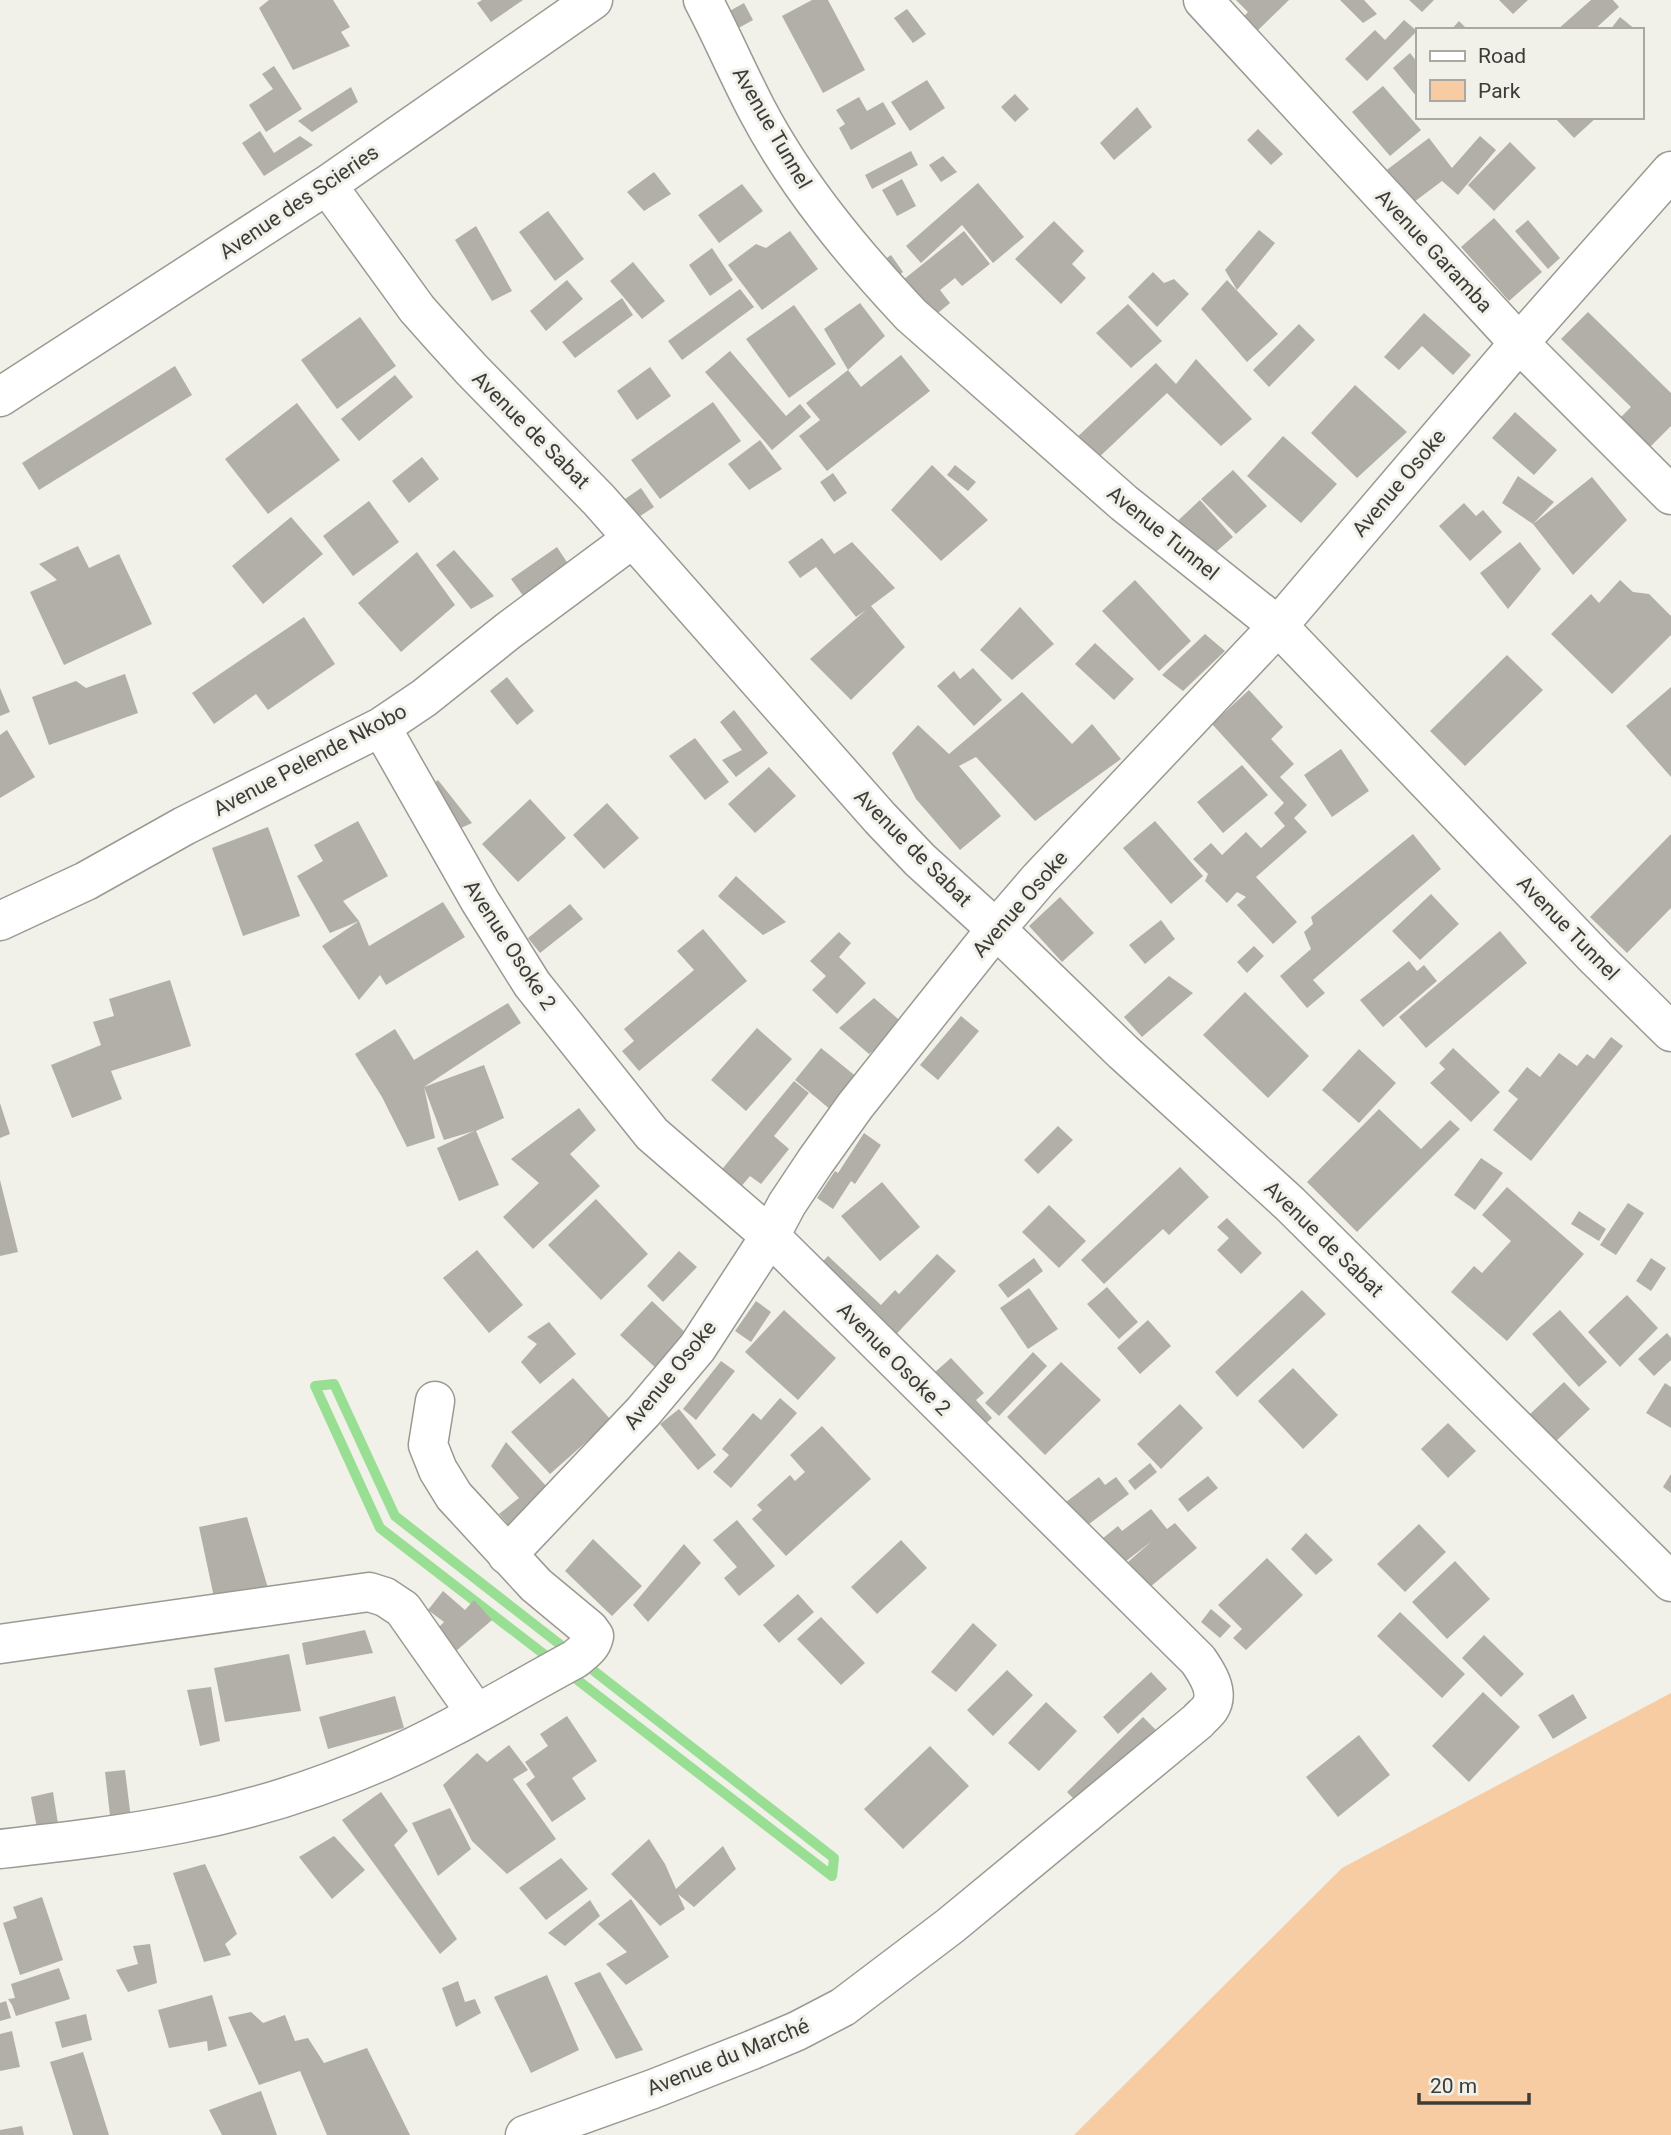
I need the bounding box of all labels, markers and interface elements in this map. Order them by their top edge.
legend [1416,28,1643,119]
text: Road [1478,44,1526,68]
street label: Avenue Tunnel [728,63,816,193]
text: Park [1478,79,1521,103]
street label: Avenue des Scieries [215,140,383,264]
street label: Avenue Garamba [1371,185,1497,317]
street label: Avenue de Sabat [467,366,595,494]
street label: Avenue Osoke [1347,424,1451,542]
street label: Avenue Tunnel [1103,481,1223,585]
street label: Avenue Pelende Nkobo [209,699,411,821]
street label: Avenue de Sabat [849,784,977,912]
street label: Avenue Osoke [967,846,1073,962]
street label: Avenue Tunnel [1512,871,1624,985]
street label: Avenue Osoke 2 [459,876,561,1014]
street label: Avenue de Sabat [1260,1176,1389,1302]
street label: Avenue Osoke 2 [833,1298,956,1421]
street label: Avenue Osoke [619,1316,721,1434]
street label: Avenue du Marché [643,2013,813,2101]
scale bar [1419,2062,1529,2106]
text: 20 m [1430,2074,1477,2098]

